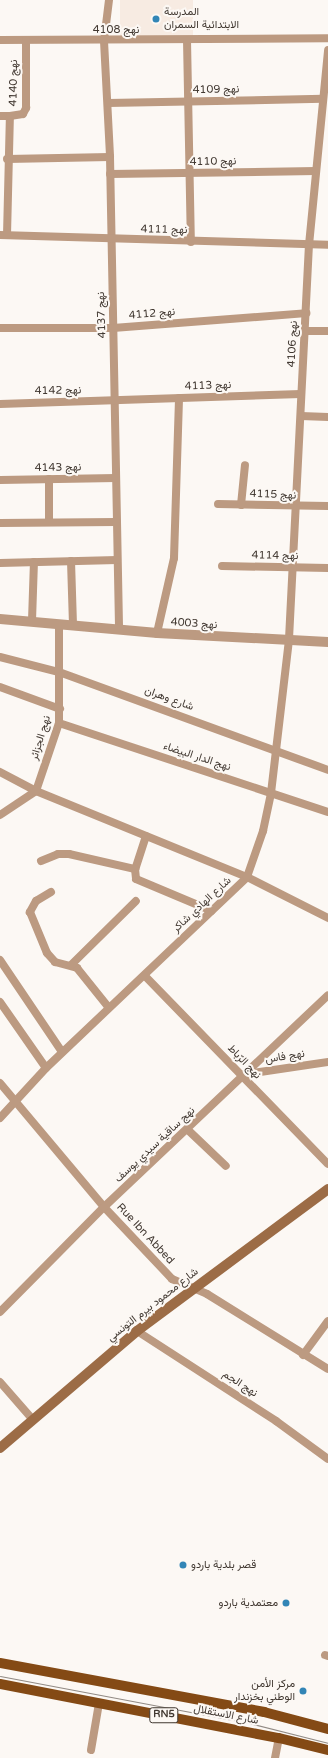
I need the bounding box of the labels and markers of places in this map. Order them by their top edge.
place label: المدرسة الابتدائية السمران [164,6,239,32]
marker: المدرسة الابتدائية السمران [151,14,161,24]
place label: قصر بلدية باردو [191,1558,256,1572]
marker: قصر بلدية باردو [178,1560,188,1570]
place label: معتمدية باردو [219,1596,278,1610]
marker: معتمدية باردو [281,1598,291,1608]
place label: مركز الأمن الوطني بخزندار [234,1678,295,1704]
marker: مركز الأمن الوطني بخزندار [298,1686,308,1696]

